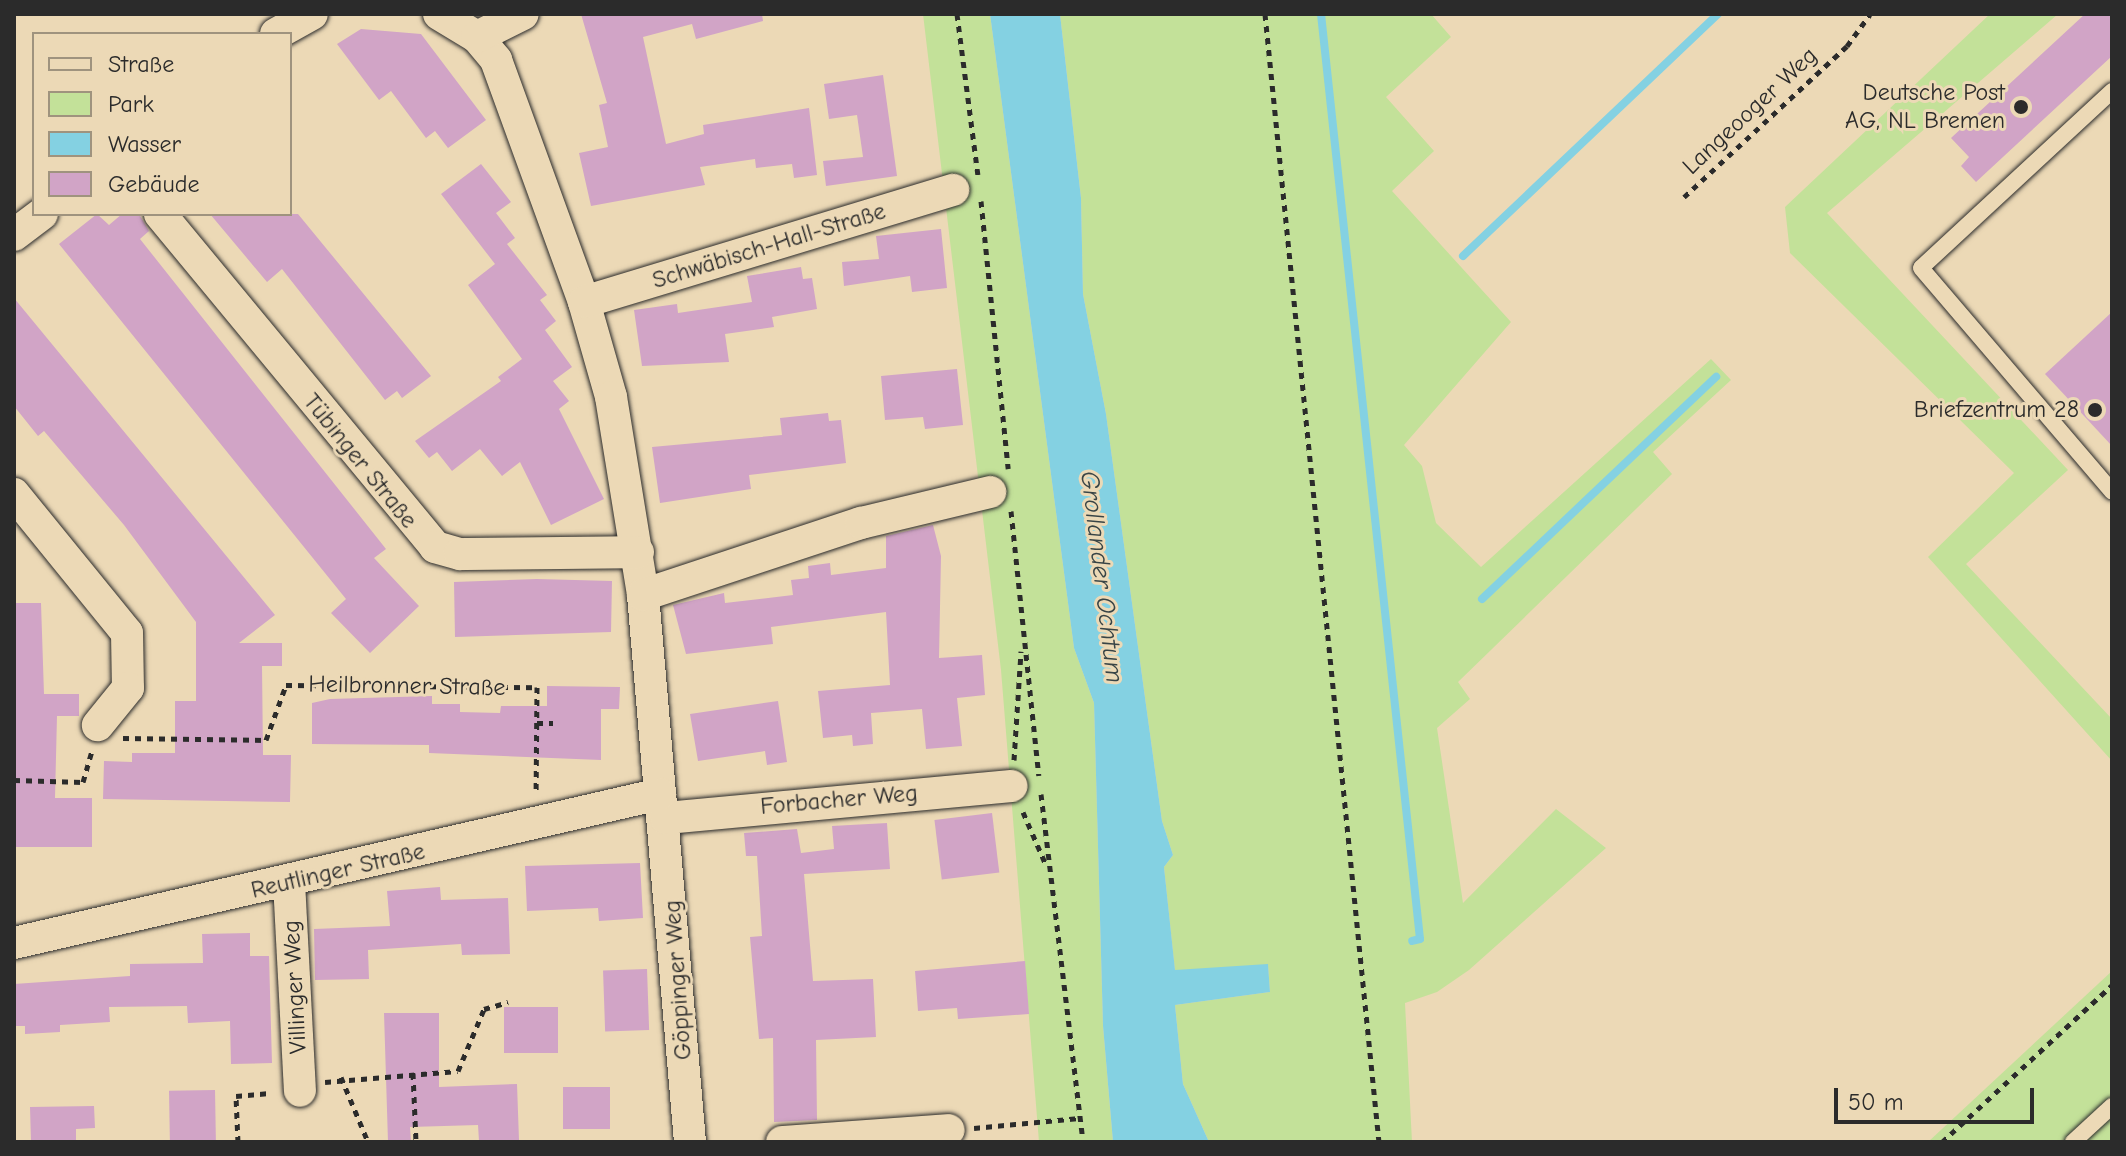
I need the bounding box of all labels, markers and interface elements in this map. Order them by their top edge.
legend [32,32,292,216]
street label: Langeooger Weg [1677,41,1823,181]
text: Straße [108,50,174,78]
place label: Deutsche Post AG, NL Bremen [1845,79,2005,135]
text: Park [108,90,154,118]
marker: Deutsche Post AG, NL Bremen [2012,98,2030,116]
text: Wasser [108,130,181,158]
text: Gebäude [108,170,199,198]
street label: Schwäbisch-Hall-Straße [649,197,889,295]
street label: Tübinger Straße [297,388,423,534]
place label: Briefzentrum 28 [1914,396,2079,424]
marker: Briefzentrum 28 [2086,401,2104,419]
water label: Grollander Ochtum [1073,469,1129,685]
street label: Heilbronner Straße [308,670,506,702]
street label: Forbacher Weg [759,779,919,821]
street label: Reutlinger Straße [248,837,428,905]
street label: Göppinger Weg [658,899,698,1061]
street label: Villinger Weg [277,919,313,1055]
scale bar [1838,1072,2038,1122]
text: 50 m [1848,1088,1904,1116]

